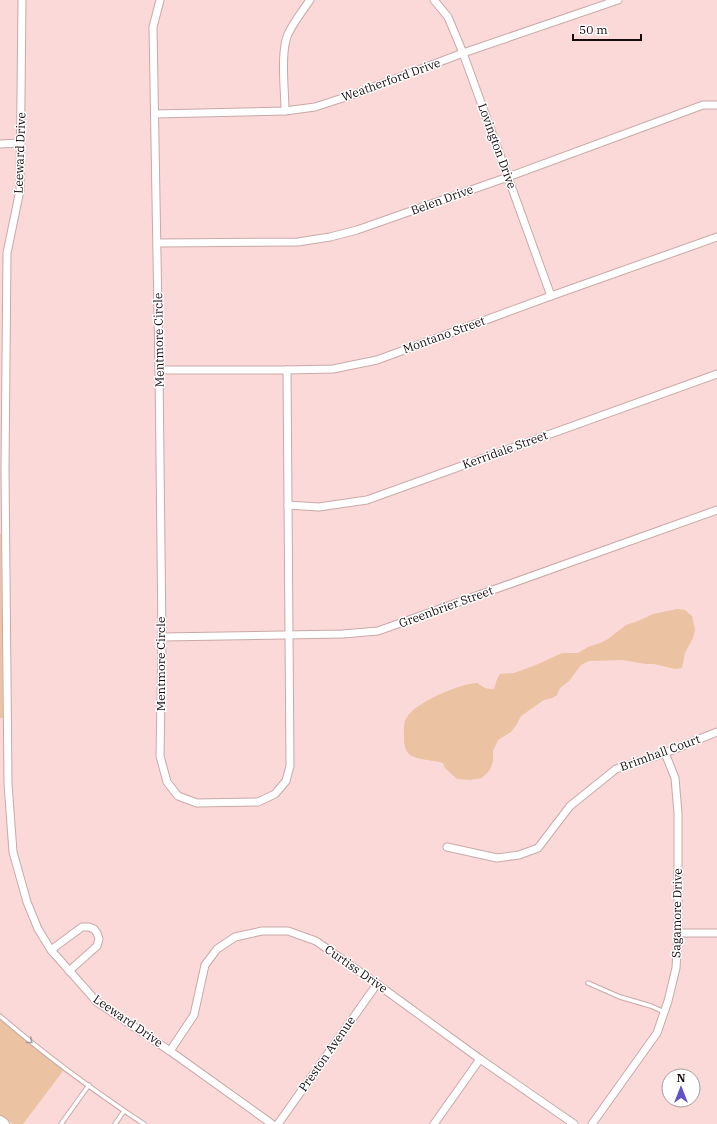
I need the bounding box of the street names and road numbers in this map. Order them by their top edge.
street label: Weatherford Drive [339,55,442,104]
street label: Lovington Drive [475,101,520,191]
street label: Leeward Drive [11,112,28,194]
street label: Belen Drive [409,181,475,218]
street label: Mentmore Circle [150,293,167,387]
street label: Montano Street [401,313,487,356]
street label: Kerridale Street [460,427,549,472]
street label: Greenbrier Street [397,583,495,631]
street label: Mentmore Circle [153,617,168,711]
street label: Brimhall Court [618,731,702,774]
street label: Sagamore Drive [668,868,685,958]
street label: Curtiss Drive [322,941,391,996]
street label: Leeward Drive [91,991,166,1050]
street label: Preston Avenue [295,1013,358,1094]

